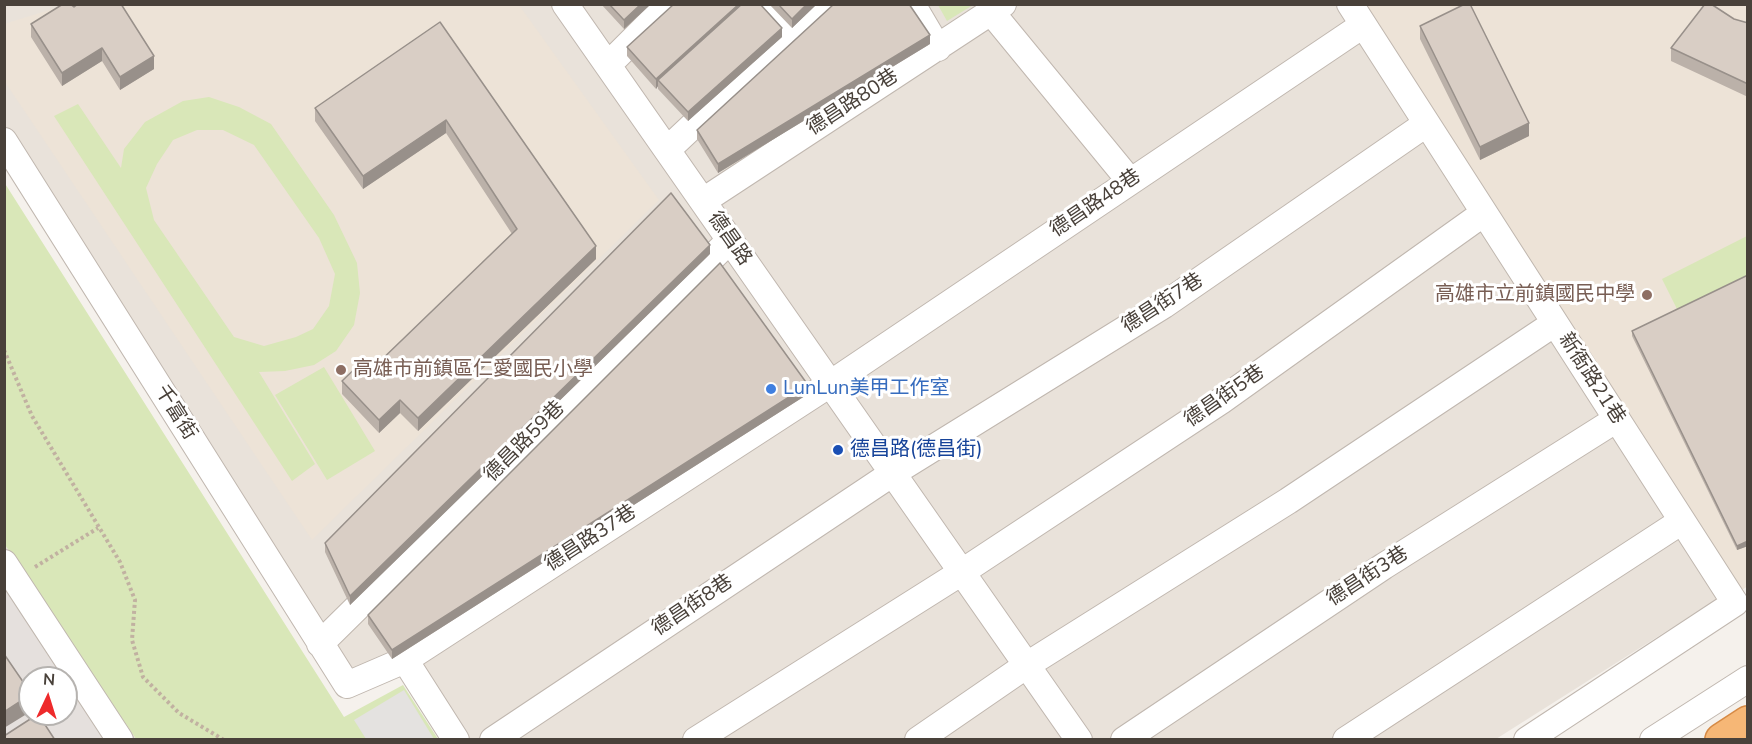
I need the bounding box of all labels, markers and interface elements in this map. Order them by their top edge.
street label: 德昌路80巷 [803,65,903,141]
street label: 德昌路48巷 [1046,165,1146,243]
street label: 德昌路 [702,208,756,270]
street label: 德昌街7巷 [1118,269,1208,339]
place label: 高雄市立前鎮國民中學 [1435,283,1635,307]
marker: 高雄市立前鎮國民中學 [1640,288,1654,302]
street label: 新衙路21巷 [1553,329,1629,429]
place label: 高雄市前鎮區仁愛國民小學 [353,358,593,382]
street label: 德昌街5巷 [1180,361,1270,433]
marker: 高雄市前鎮區仁愛國民小學 [334,363,348,377]
place label: LunLun美甲工作室 [783,377,949,401]
street label: 千富街 [149,381,201,445]
marker: LunLun美甲工作室 [764,382,778,396]
street label: 德昌路59巷 [480,397,570,487]
place label: 德昌路(德昌街) [850,438,983,462]
marker: 德昌路(德昌街) [831,443,845,457]
street label: 德昌路37巷 [541,501,641,577]
street label: 德昌街3巷 [1323,542,1413,612]
street label: 德昌街8巷 [648,570,738,642]
north arrow [18,666,78,726]
text: N [42,669,56,691]

